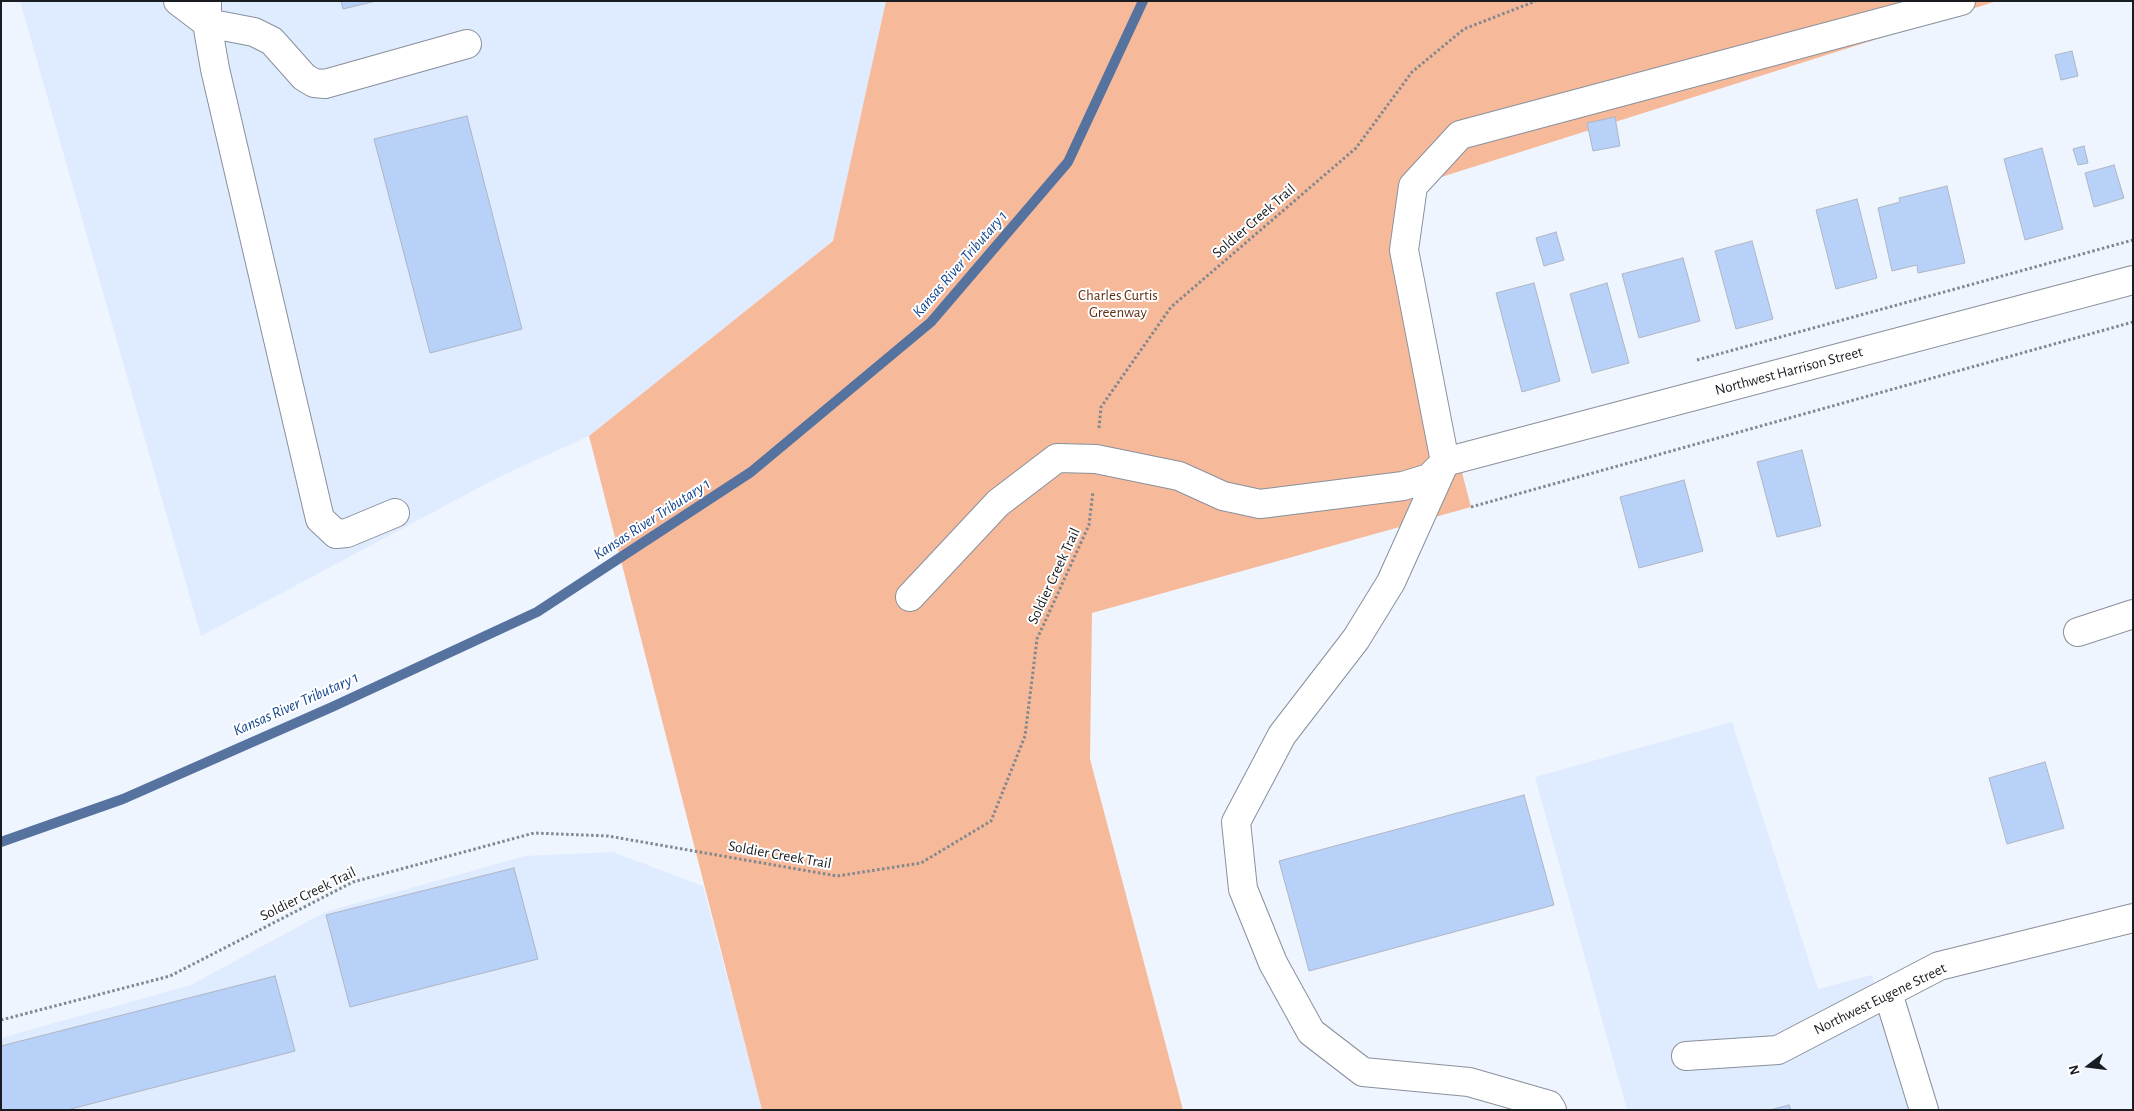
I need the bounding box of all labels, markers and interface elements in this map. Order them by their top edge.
street label: Soldier Creek Trail [1209,180,1299,262]
water label: Kansas River Tributary 1 [908,207,1012,321]
park label: Charles Curtis Greenway [1078,286,1158,321]
street label: Northwest Harrison Street [1713,343,1865,399]
water label: Kansas River Tributary 1 [590,474,714,564]
street label: Soldier Creek Trail [1024,525,1084,627]
water label: Kansas River Tributary 1 [230,668,362,740]
street label: Soldier Creek Trail [727,837,833,873]
street label: Soldier Creek Trail [257,863,359,925]
street label: Northwest Eugene Street [1811,959,1949,1039]
north arrow [2064,1041,2114,1091]
text: N [2066,1063,2083,1076]

